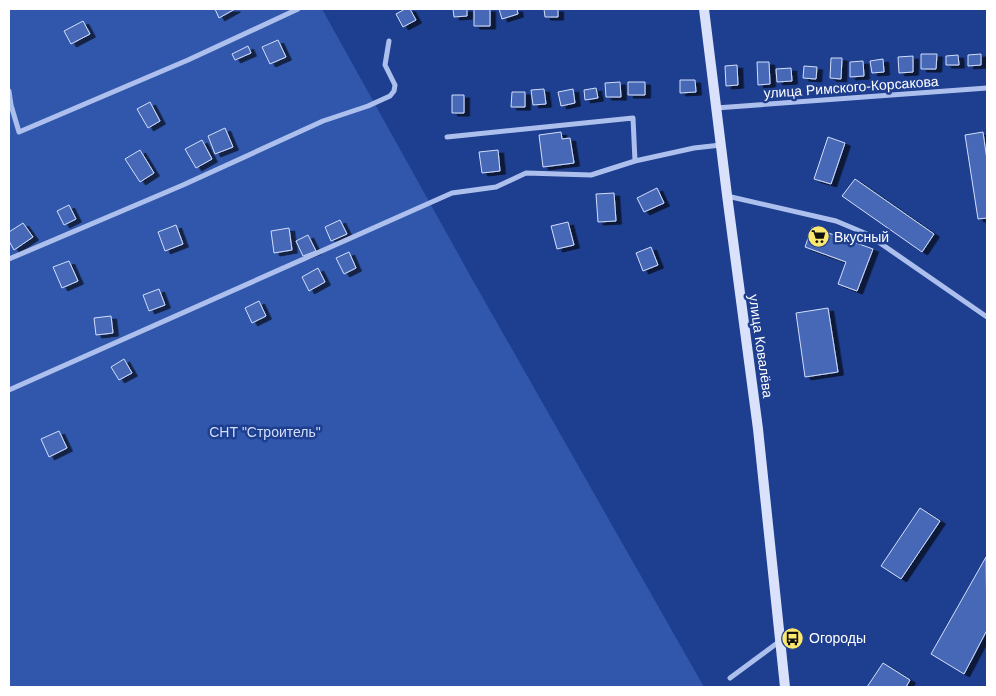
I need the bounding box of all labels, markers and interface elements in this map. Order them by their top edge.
street label: улица Римского-Корсакова [763,73,939,101]
supermarket icon: Вкусный [806,225,830,249]
place label: Вкусный [834,229,889,245]
street label: улица Ковалёва [746,293,776,399]
park label: СНТ "Строитель" [209,424,321,440]
bus stop icon: Огороды [781,626,805,650]
place label: Огороды [809,630,866,646]

